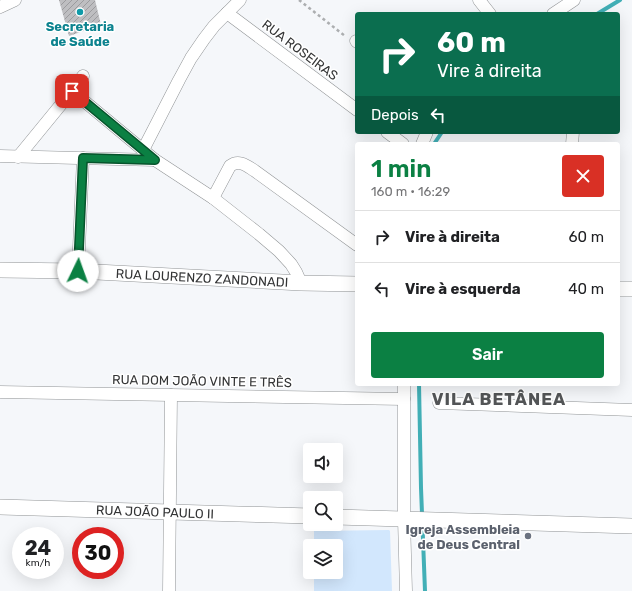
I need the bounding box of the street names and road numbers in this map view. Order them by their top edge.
street label: RUA ROSEIRAS [259,17,341,83]
street label: RUA LOURENZO ZANDONADI [115,266,289,290]
street label: RUA DOM JOÃO VINTE E TRÊS [112,372,292,390]
street label: RUA JOÃO PAULO II [96,502,214,522]

